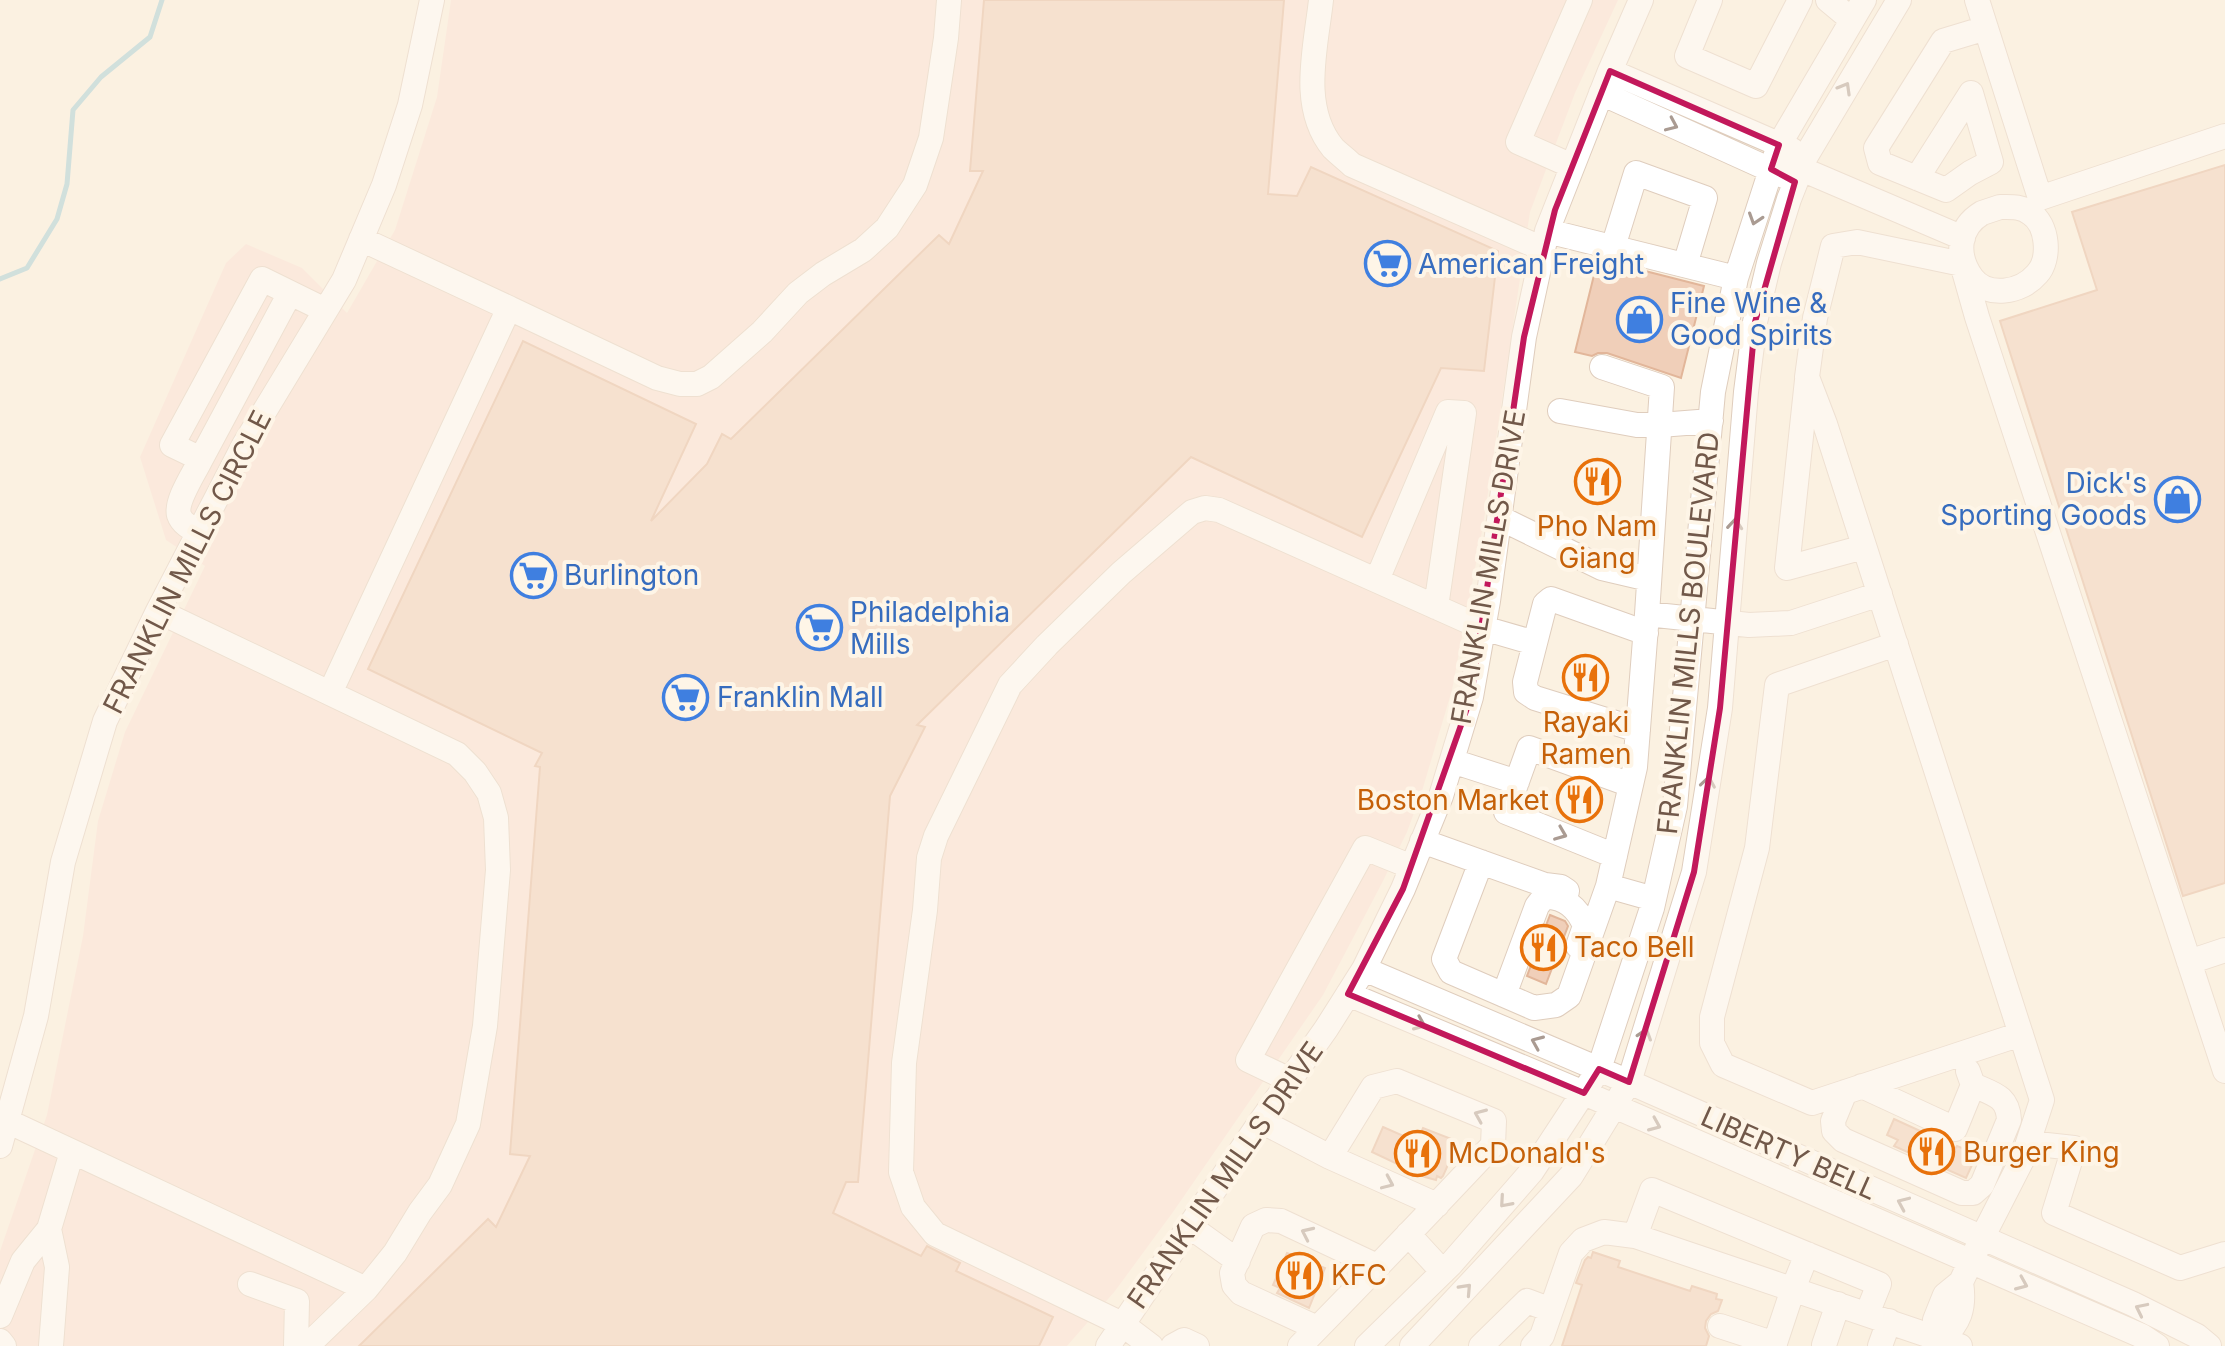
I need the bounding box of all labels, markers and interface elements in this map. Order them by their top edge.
one-way arrow [1835,82,1851,97]
one-way arrow [1664,115,1678,131]
one-way arrow [1748,211,1764,225]
supermarket icon: American Freight [1363,240,1411,288]
place label: American Freight [1418,247,1644,281]
place label: Fine Wine & Good Spirits [1670,286,1833,352]
shop icon: Fine Wine & Good Spirits [1615,295,1663,343]
street label: FRANKLIN MILLS CIRCLE [96,405,278,719]
street label: FRANKLIN MILLS DRIVE [1444,407,1532,727]
street label: FRANKLIN MILLS BOULEVARD [1650,430,1726,836]
restaurant icon: Pho Nam Giang [1573,457,1621,505]
place label: Dick's Sporting Goods [1940,466,2147,532]
shop icon: Dick's Sporting Goods [2154,475,2202,523]
place label: Pho Nam Giang [1537,509,1657,575]
one-way arrow [1726,517,1743,530]
supermarket icon: Burlington [509,551,557,599]
place label: Burlington [564,558,699,592]
place label: Philadelphia Mills [850,595,1010,661]
supermarket icon: Philadelphia Mills [795,604,843,652]
restaurant icon: Rayaki Ramen [1562,653,1610,701]
supermarket icon: Franklin Mall [662,673,710,721]
place label: Franklin Mall [717,680,883,714]
place label: Rayaki Ramen [1541,705,1632,771]
one-way arrow [1699,775,1716,789]
restaurant icon: Boston Market [1556,776,1604,824]
place label: Boston Market [1357,783,1549,817]
one-way arrow [1552,825,1567,841]
restaurant icon: Taco Bell [1519,923,1567,971]
place label: Taco Bell [1574,930,1695,964]
one-way arrow [1412,1015,1426,1031]
one-way arrow [1636,1027,1652,1041]
street label: FRANKLIN MILLS DRIVE [1120,1035,1330,1315]
one-way arrow [1530,1036,1545,1052]
street label: LIBERTY BELL [1696,1099,1882,1207]
one-way arrow [1474,1108,1488,1125]
one-way arrow [1647,1116,1661,1132]
restaurant icon: Burger King [1908,1128,1956,1176]
restaurant icon: McDonald's [1393,1129,1441,1177]
place label: Burger King [1963,1135,2120,1169]
place label: McDonald's [1448,1136,1606,1170]
one-way arrow [1379,1173,1394,1189]
one-way arrow [1500,1192,1515,1207]
one-way arrow [1897,1197,1911,1213]
one-way arrow [1300,1227,1315,1243]
restaurant icon: KFC [1276,1251,1324,1299]
place label: KFC [1331,1258,1387,1292]
one-way arrow [2014,1275,2028,1291]
one-way arrow [1457,1284,1471,1298]
one-way arrow [2134,1303,2149,1318]

